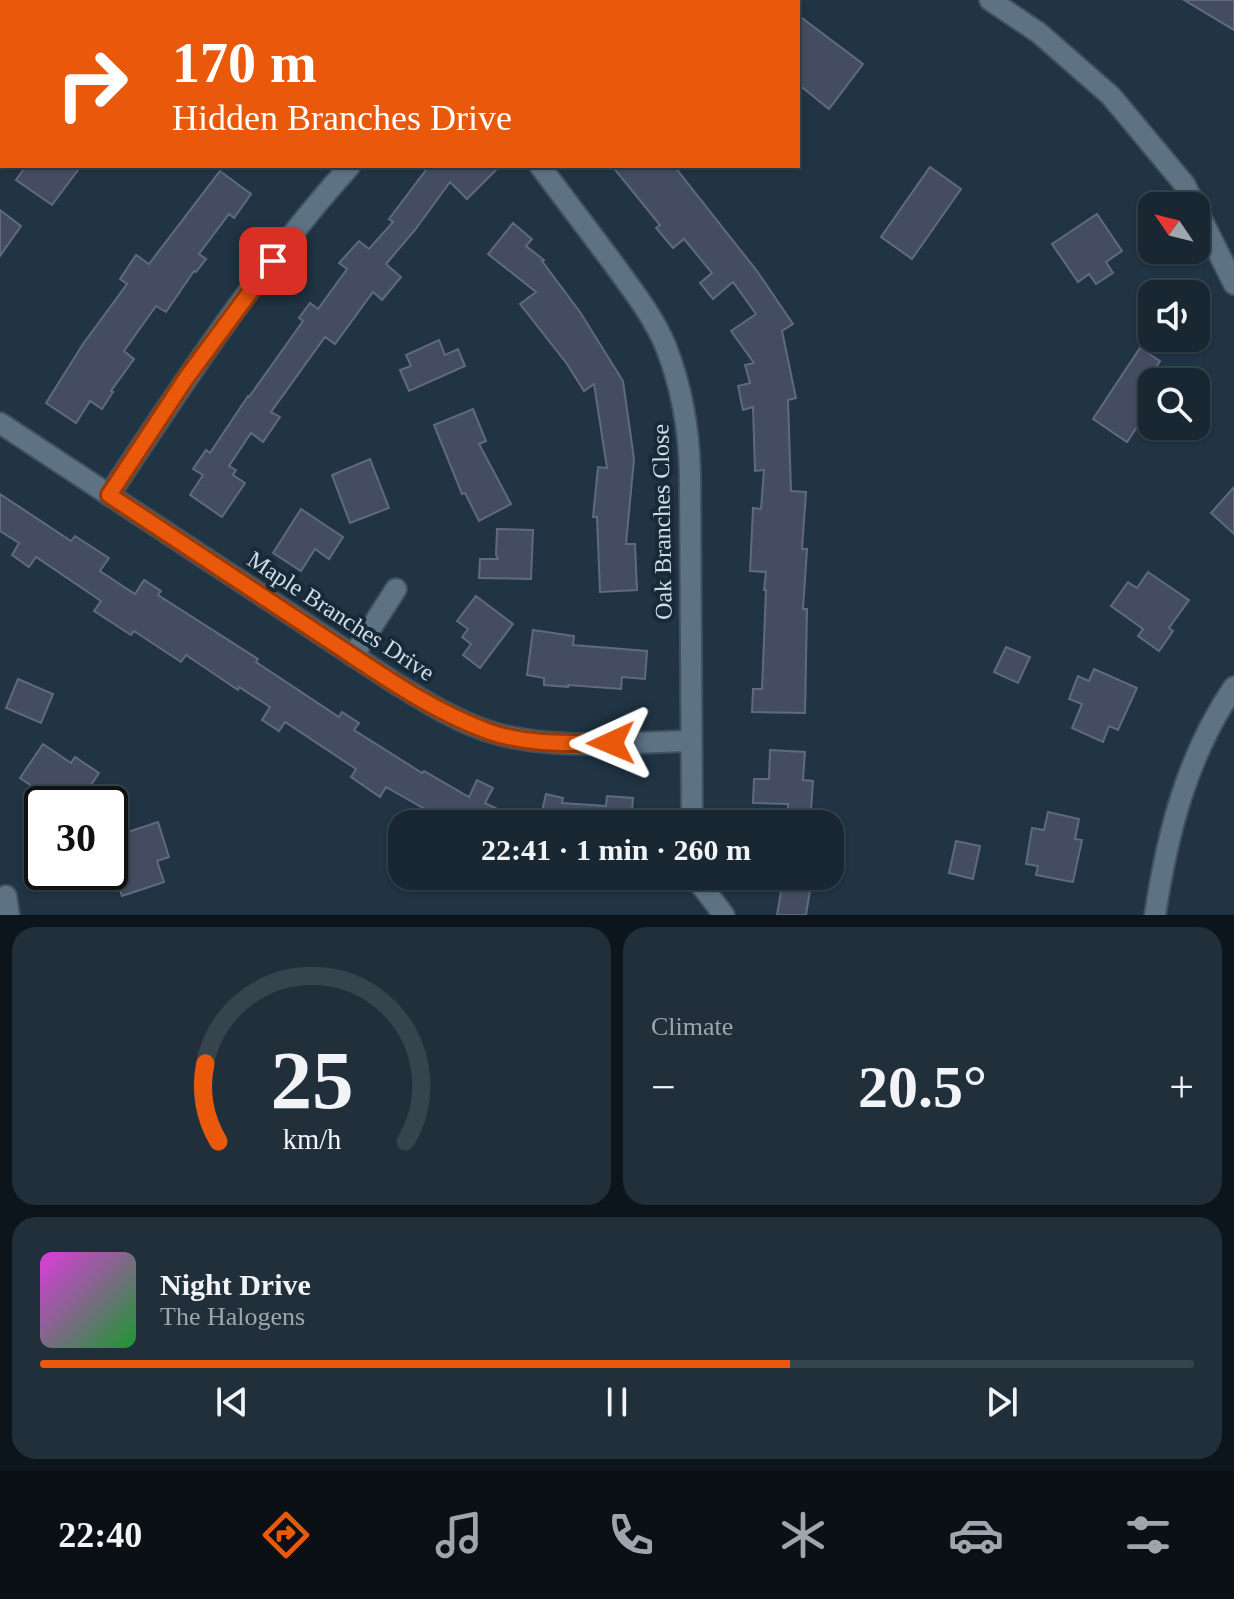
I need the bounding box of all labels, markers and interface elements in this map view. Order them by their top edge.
icon: right [40,32,144,136]
text: 170 m [172,32,317,94]
text: Hidden Branches Drive [172,98,512,138]
north arrow [1138,192,1210,264]
map controls [1138,192,1210,440]
pin [239,227,307,295]
icon: arrive [251,239,295,283]
button: sound [1138,280,1210,352]
button: search [1138,368,1210,440]
street label: Oak Branches Close [647,424,677,620]
street label: Maple Branches Drive [243,546,439,686]
position arrow [569,701,653,785]
speed limit sign: 30 [24,786,128,890]
text: 22:41 · 1 min · 260 m [481,833,751,866]
text: Climate [651,1012,733,1041]
text: 25 [270,1034,353,1126]
text: 20.5° [858,1054,987,1120]
text: − [651,1063,676,1112]
text: + [1169,1063,1194,1112]
text: km/h [282,1124,341,1155]
text: Night Drive [160,1268,311,1301]
text: The Halogens [160,1302,305,1331]
icon: previous [210,1380,254,1424]
icon: pause [595,1380,639,1424]
icon: next [980,1380,1024,1424]
icon: directions [258,1507,314,1563]
icon: music [431,1507,487,1563]
icon: phone [603,1507,659,1563]
icon: climate [775,1507,831,1563]
icon: car [948,1507,1004,1563]
icon: filters [1120,1507,1176,1563]
text: 22:40 [58,1515,142,1555]

